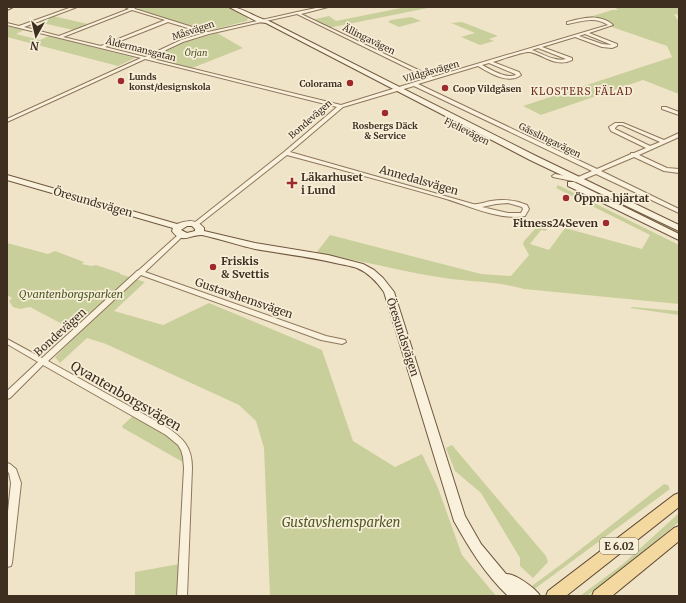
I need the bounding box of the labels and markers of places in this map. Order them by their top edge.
place label: Lunds konst/designskola [129,71,211,92]
marker: Lunds konst/designskola [116,76,126,86]
place label: Colorama [299,78,342,89]
marker: Colorama [345,78,355,88]
marker: Coop Vildgåsen [440,83,450,93]
place label: Coop Vildgåsen [453,83,521,94]
marker: Rosbergs Däck & Service [380,108,390,118]
place label: Rosbergs Däck & Service [352,120,418,141]
place label: Läkarhuset i Lund [301,170,363,197]
marker: Läkarhuset i Lund [286,177,298,189]
place label: Öppna hjärtat [574,191,650,205]
marker: Öppna hjärtat [561,193,571,203]
place label: Fitness24Seven [513,216,599,230]
marker: Fitness24Seven [601,218,611,228]
place label: Friskis & Svettis [221,254,269,281]
marker: Friskis & Svettis [208,262,218,272]

